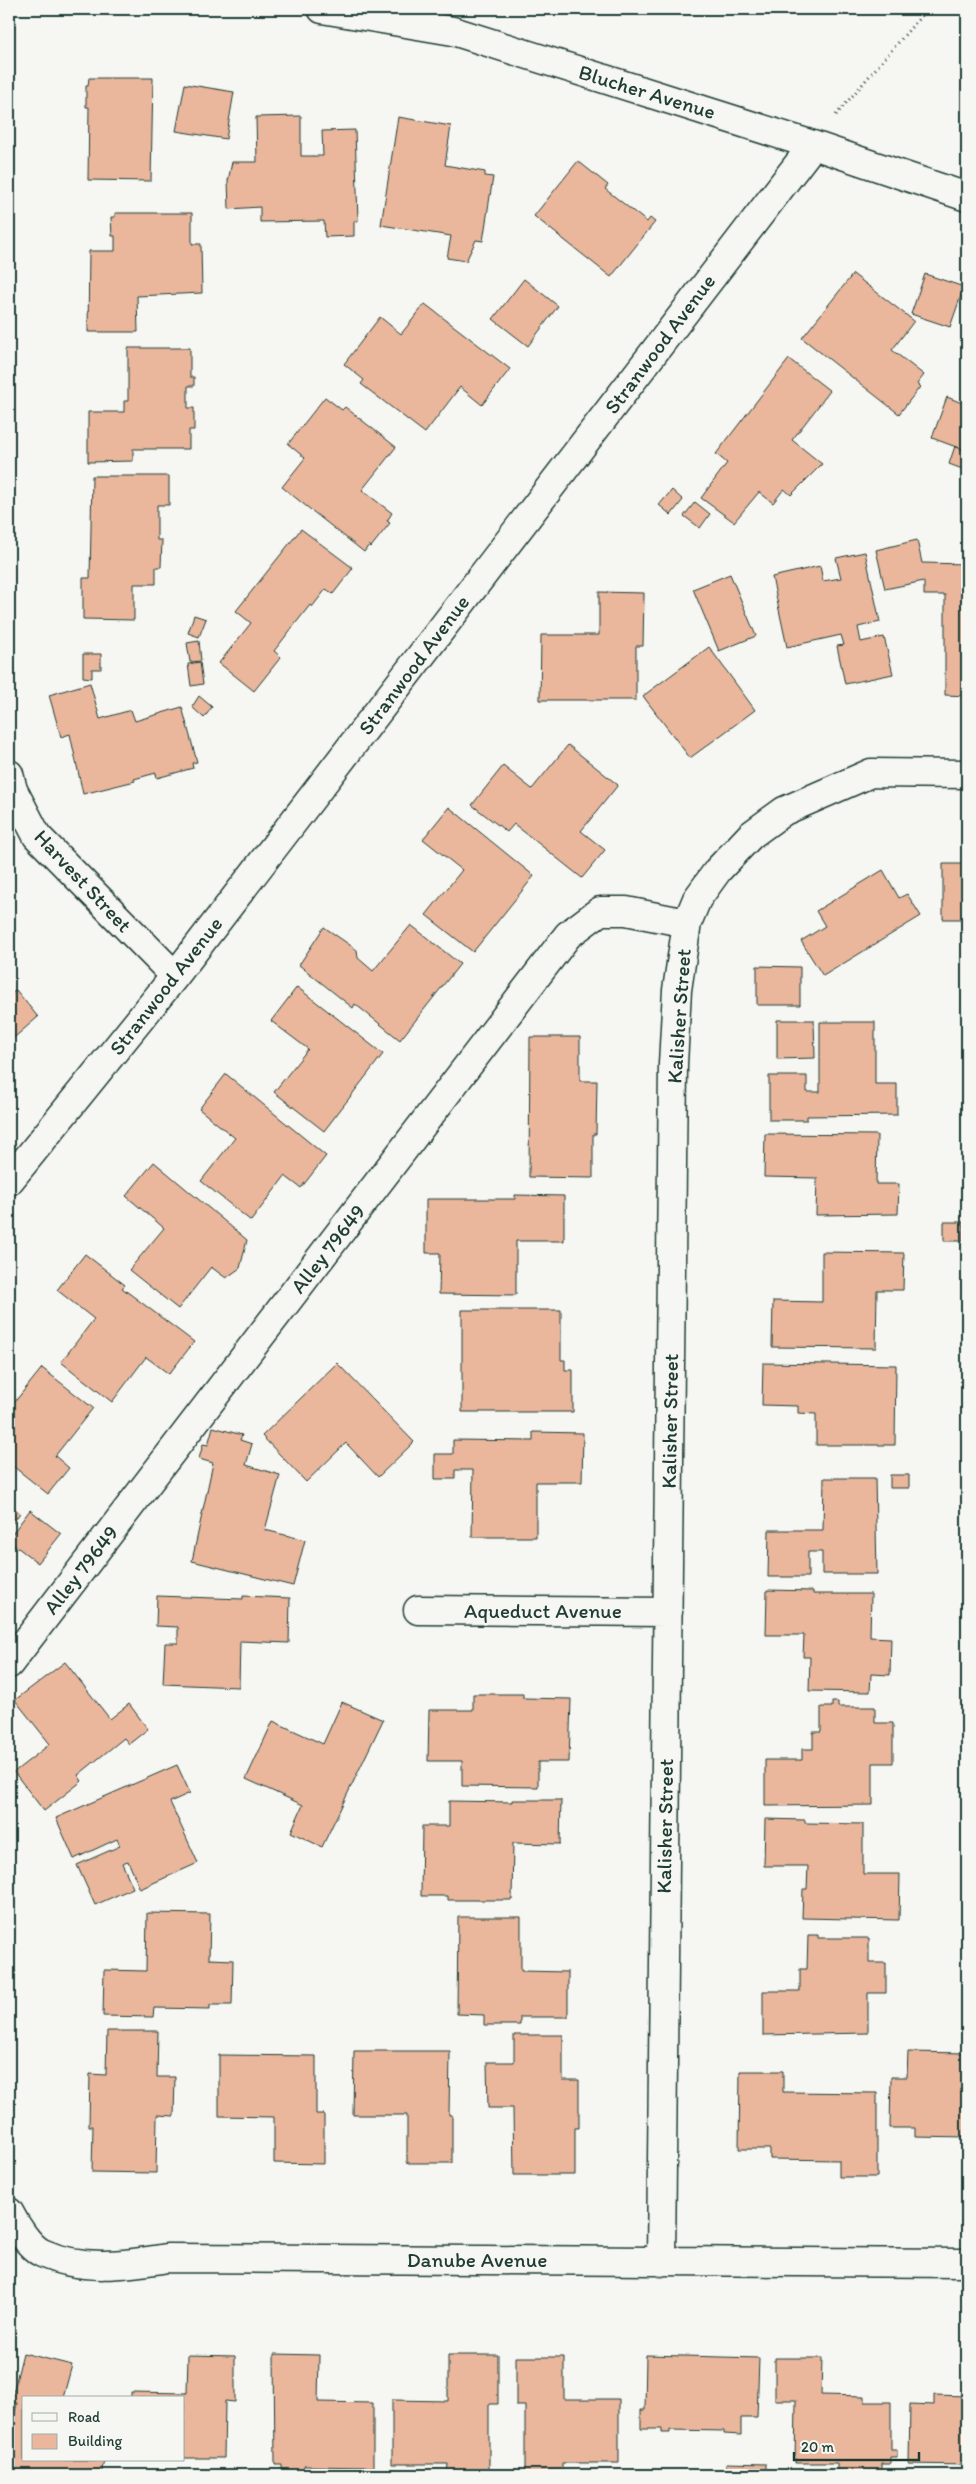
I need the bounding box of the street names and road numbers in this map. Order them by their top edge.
street label: Blucher Avenue [576,59,719,124]
street label: Stranwood Avenue [599,269,720,419]
street label: Stranwood Avenue [353,590,474,740]
street label: Harvest Street [29,824,137,937]
street label: Stranwood Avenue [104,912,227,1060]
street label: Kalisher Street [661,948,696,1084]
street label: Alley 79649 [285,1199,370,1298]
street label: Kalisher Street [656,1353,683,1489]
street label: Alley 79649 [38,1520,123,1619]
street label: Aqueduct Avenue [464,1598,622,1623]
street label: Kalisher Street [651,1758,678,1894]
street label: Danube Avenue [407,2247,547,2272]

